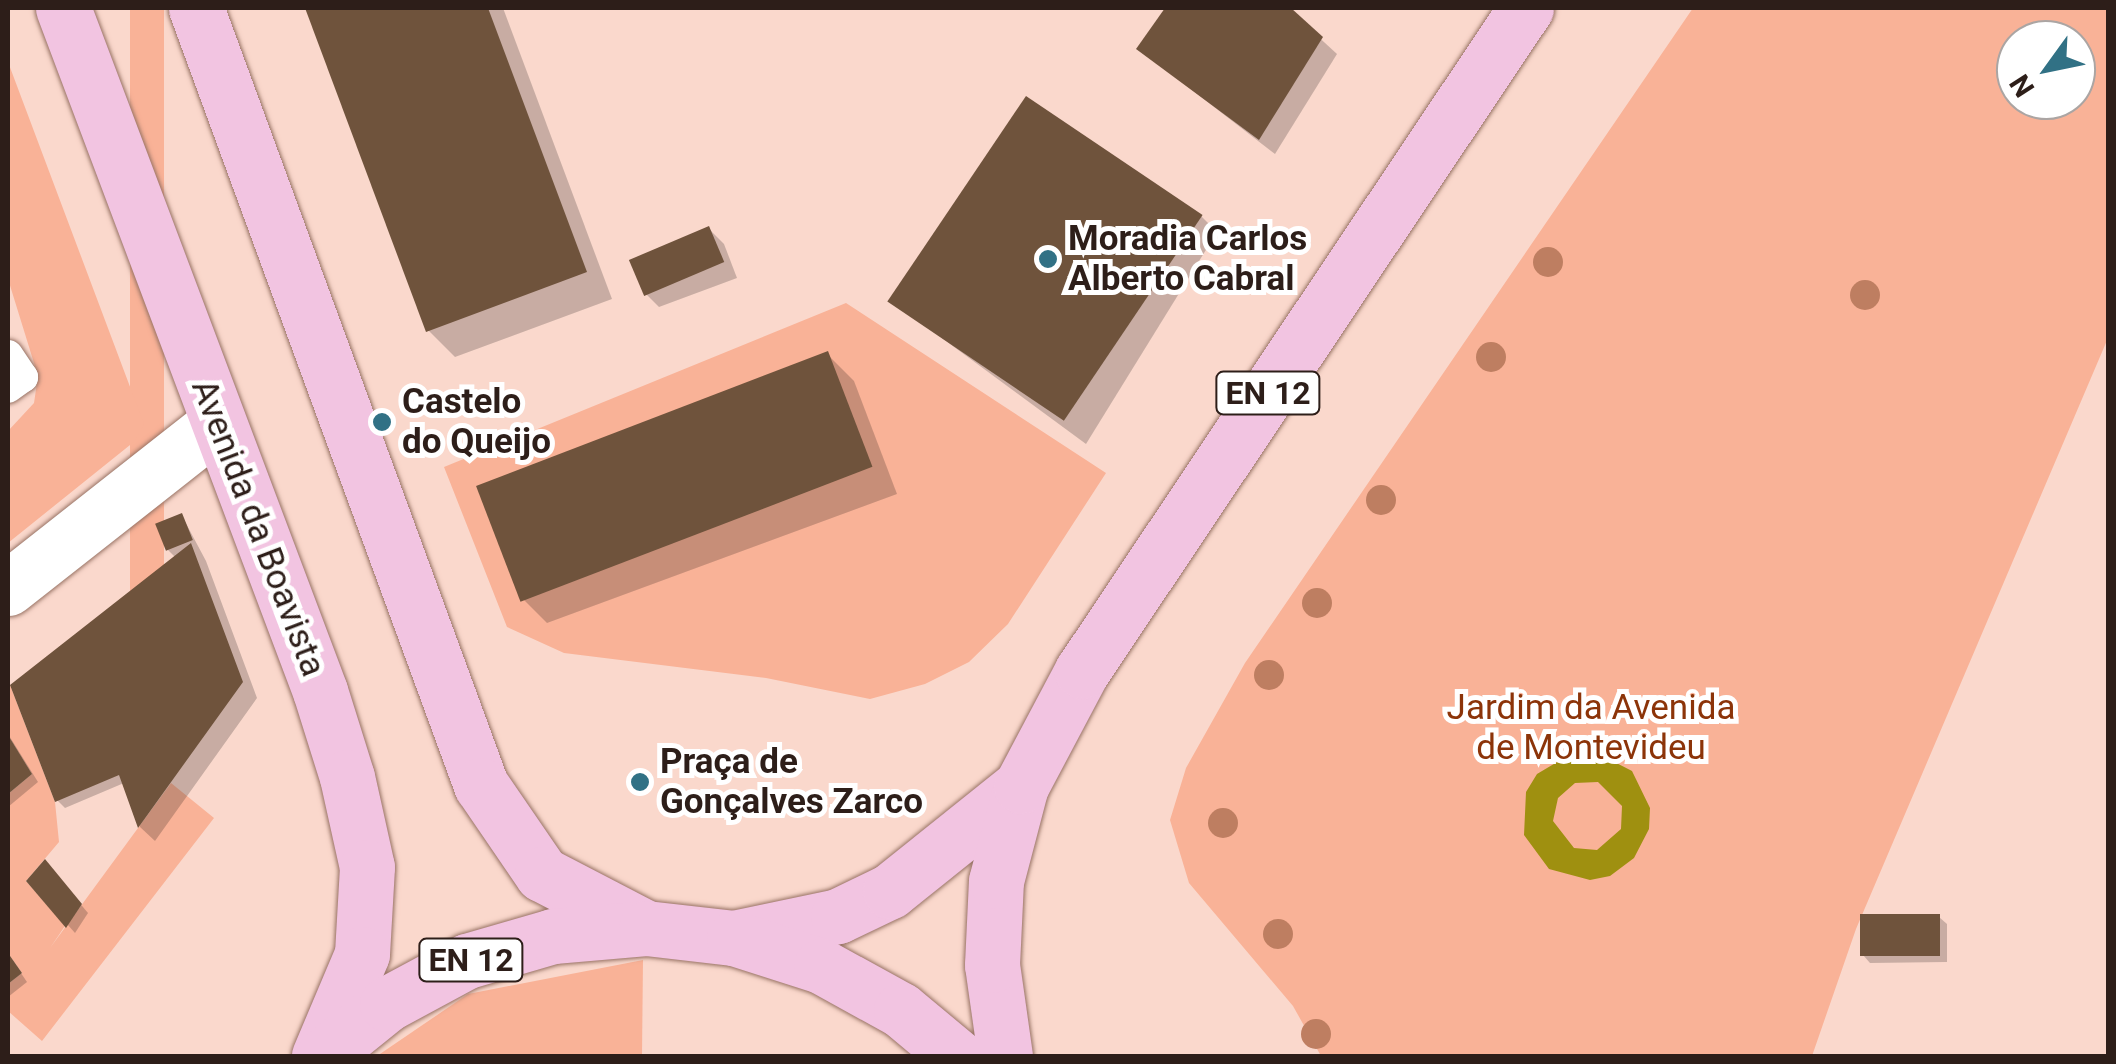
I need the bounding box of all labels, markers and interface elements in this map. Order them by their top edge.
north arrow [1996,20,2096,120]
text: N [2003,68,2041,103]
place label: Moradia Carlos Alberto Cabral [1068,218,1307,300]
marker: Moradia Carlos Alberto Cabral [1037,248,1059,270]
road number: EN 12 [1213,366,1323,420]
street label: Avenida da Boavista [182,374,334,682]
place label: Castelo do Queijo [402,381,551,463]
marker: Castelo do Queijo [371,411,393,433]
park label: Jardim da Avenida de Montevideu [1447,687,1735,769]
place label: Praça de Gonçalves Zarco [660,741,923,823]
marker: Praça de Gonçalves Zarco [629,771,651,793]
road number: EN 12 [416,933,526,987]

